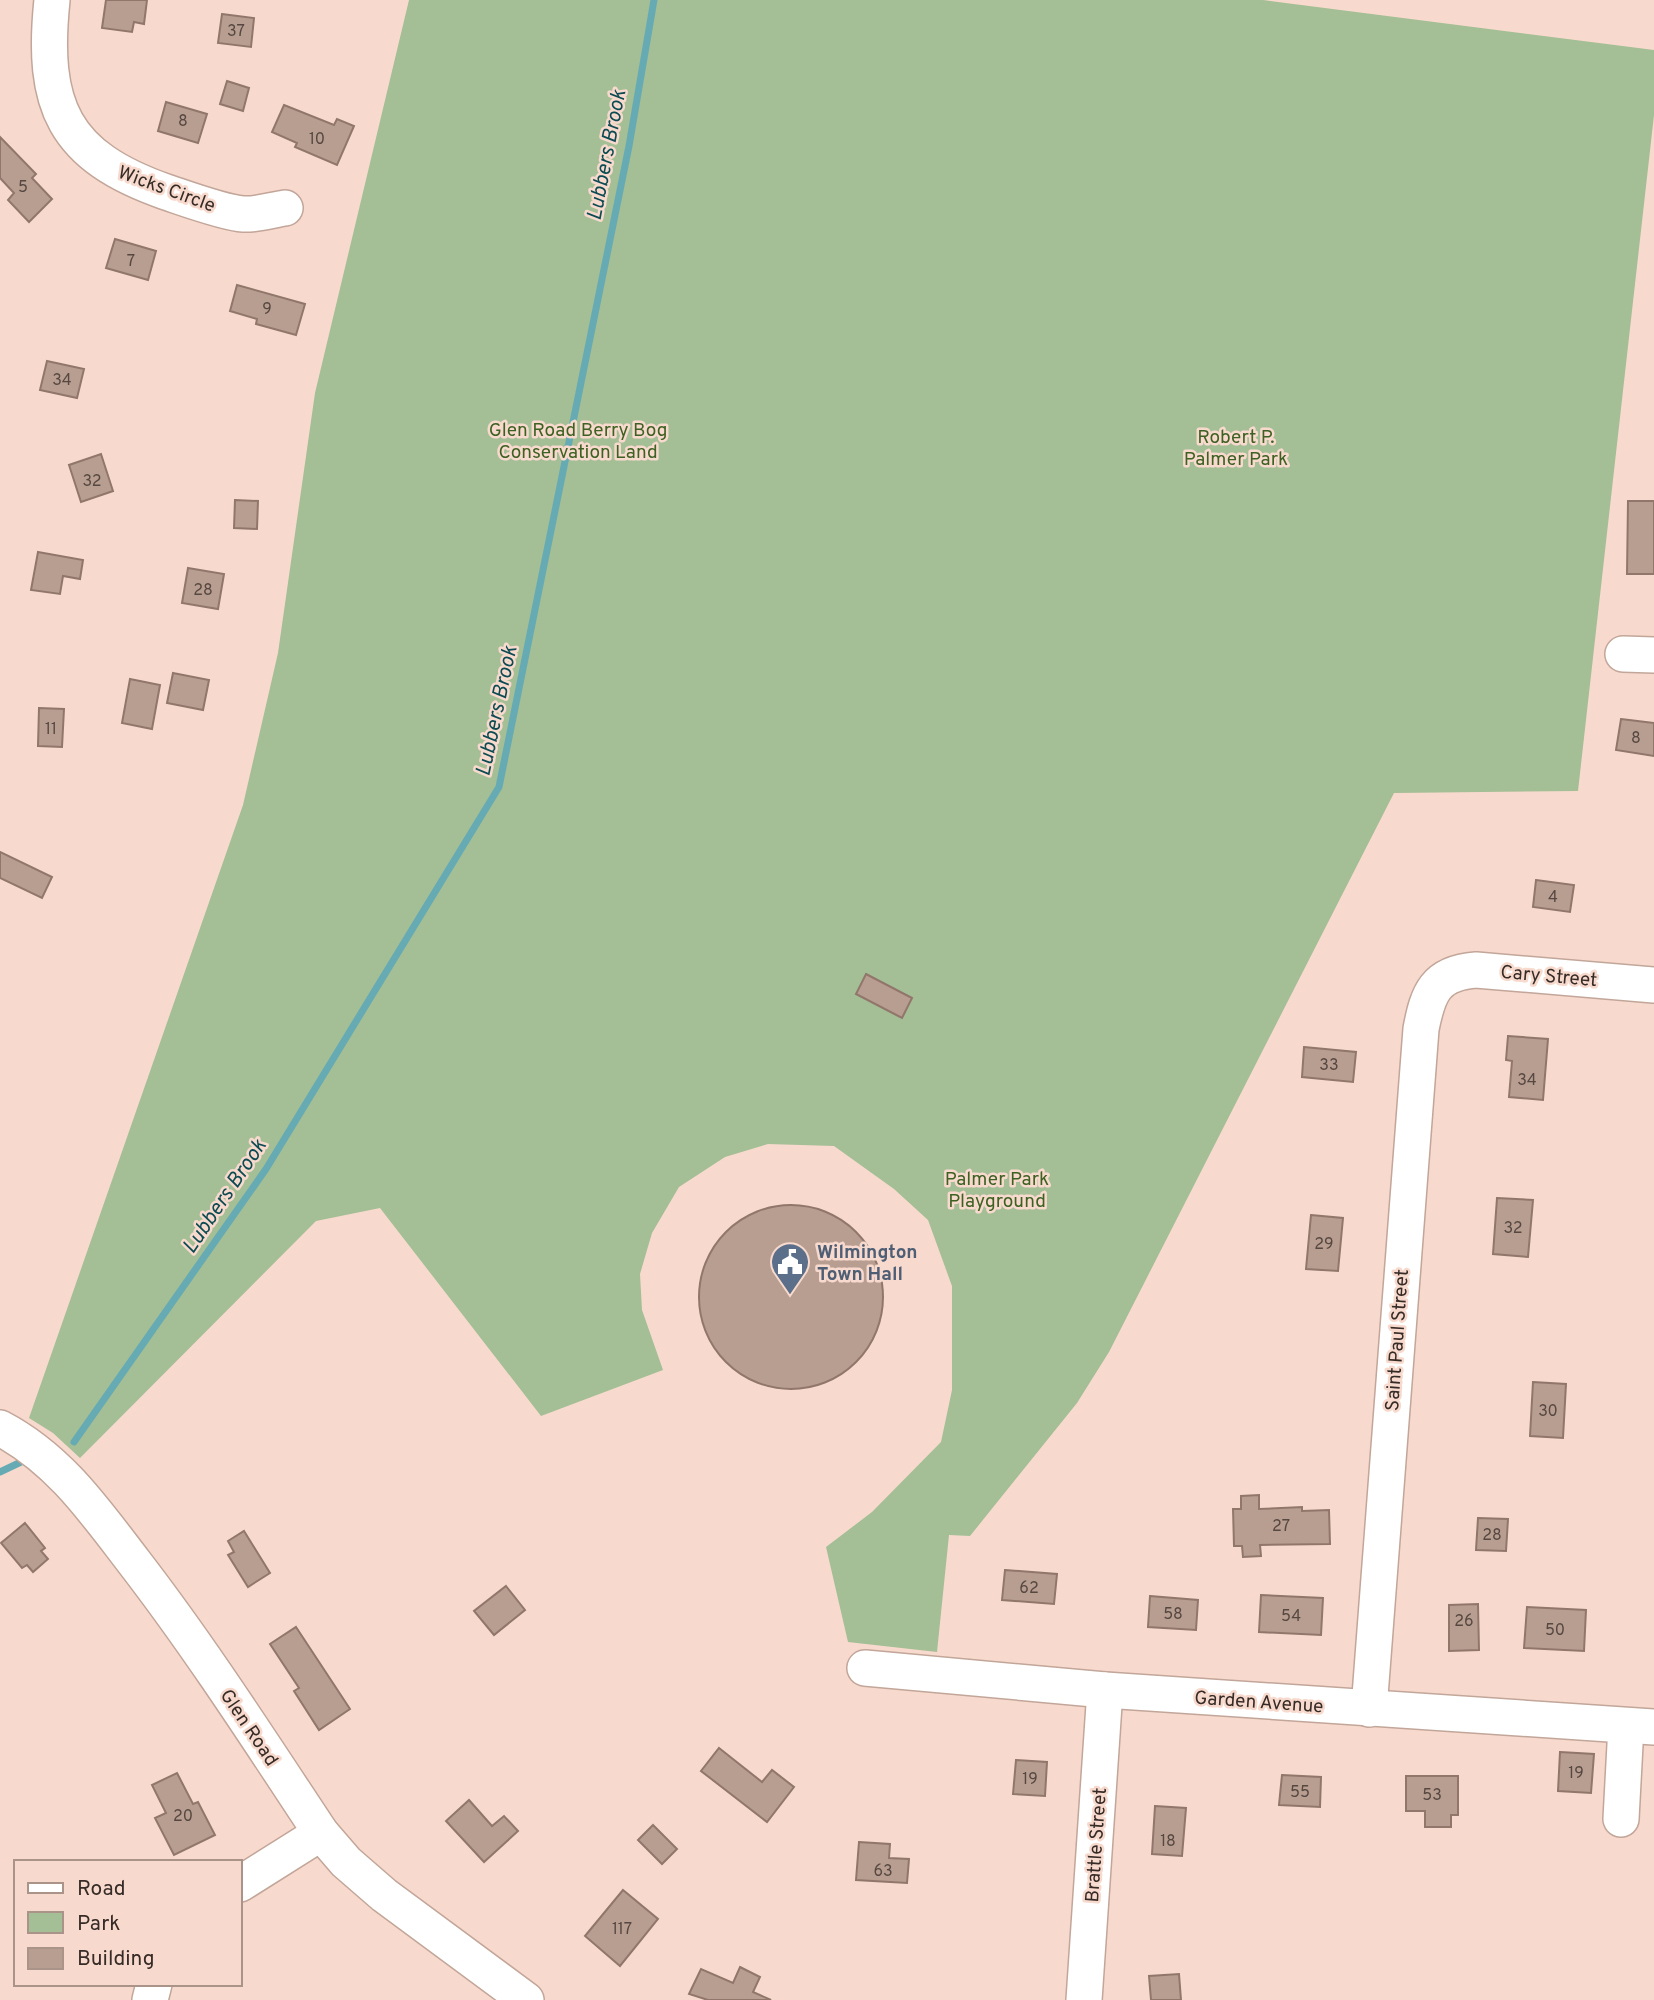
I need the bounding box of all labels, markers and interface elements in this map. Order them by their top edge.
house number: 37 [227,22,245,42]
water label: Lubbers Brook [582,87,633,223]
house number: 8 [178,112,188,132]
house number: 10 [309,130,325,150]
street label: Wicks Circle [114,161,218,219]
house number: 5 [18,178,28,198]
house number: 7 [127,252,135,272]
house number: 9 [262,300,272,320]
house number: 34 [52,371,72,391]
park label: Glen Road Berry Bog Conservation Land [489,419,667,465]
park label: Robert P. Palmer Park [1184,426,1288,472]
house number: 32 [82,472,102,492]
house number: 28 [193,581,213,601]
water label: Lubbers Brook [471,643,525,779]
house number: 11 [45,720,57,740]
house number: 8 [1631,729,1641,749]
house number: 4 [1548,888,1558,908]
street label: Cary Street [1500,961,1598,993]
house number: 33 [1319,1056,1339,1076]
house number: 34 [1517,1071,1537,1091]
water label: Lubbers Brook [177,1134,274,1259]
park label: Palmer Park Playground [945,1168,1049,1214]
house number: 32 [1503,1219,1523,1239]
house number: 29 [1314,1235,1334,1255]
public building icon: Wilmington Town Hall [769,1241,811,1296]
place label: Wilmington Town Hall [817,1241,918,1287]
street label: Saint Paul Street [1381,1268,1415,1412]
house number: 30 [1538,1402,1558,1422]
house number: 27 [1272,1517,1290,1537]
house number: 28 [1482,1526,1502,1546]
house number: 62 [1019,1579,1039,1599]
house number: 58 [1163,1605,1183,1625]
house number: 54 [1281,1607,1301,1627]
house number: 26 [1454,1612,1474,1632]
house number: 50 [1545,1621,1565,1641]
street label: Glen Road [214,1685,283,1771]
street label: Garden Avenue [1194,1687,1324,1719]
house number: 19 [1568,1764,1584,1784]
house number: 19 [1022,1770,1038,1790]
house number: 55 [1290,1783,1310,1803]
house number: 53 [1422,1786,1442,1806]
street label: Brattle Street [1081,1787,1113,1903]
house number: 20 [173,1807,193,1827]
house number: 18 [1160,1832,1176,1852]
legend [14,1860,242,1986]
house number: 63 [873,1862,893,1882]
text: Road [77,1876,126,1903]
text: Park [77,1911,120,1938]
house number: 117 [612,1920,632,1940]
text: Building [77,1946,155,1973]

